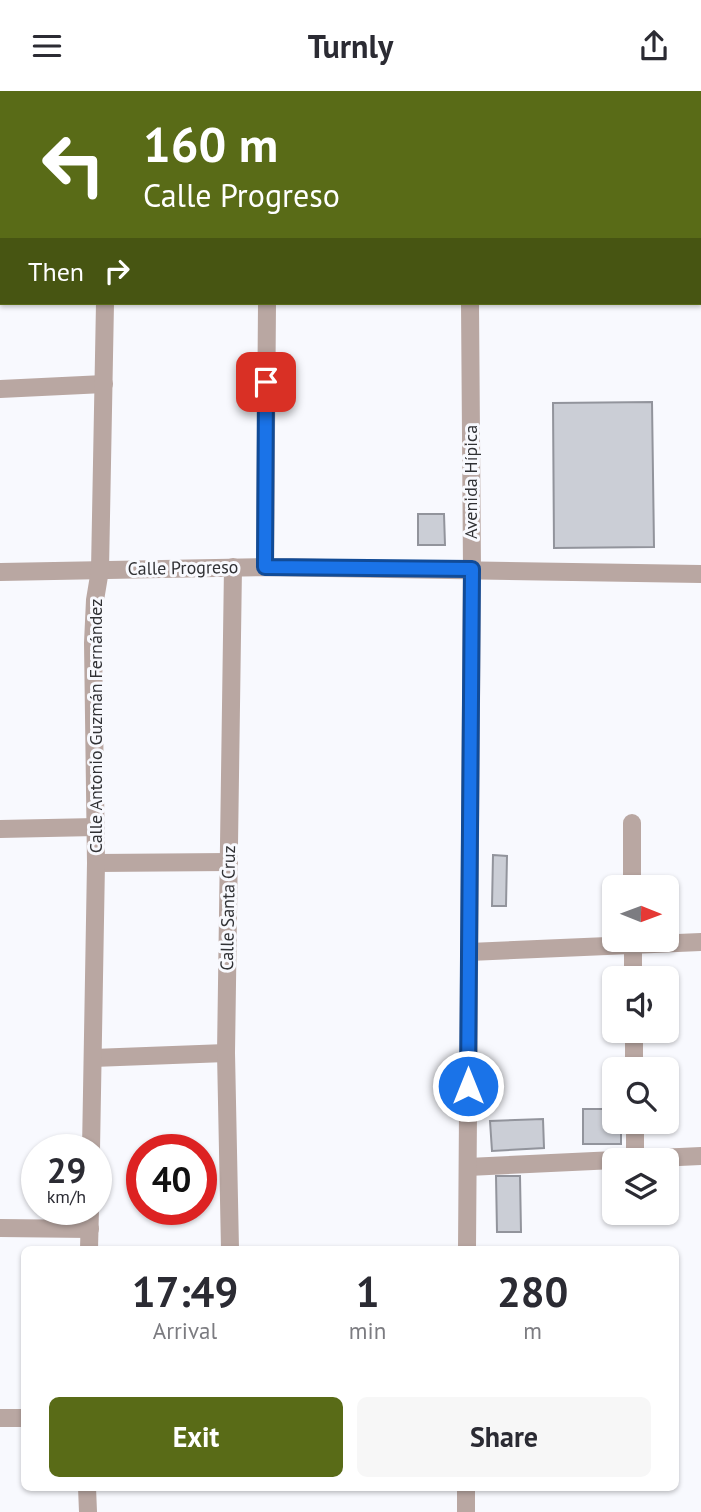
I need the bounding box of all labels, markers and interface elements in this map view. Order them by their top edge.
text: Turnly [308,25,393,67]
icon: menu [28,27,66,65]
icon: share [635,27,673,65]
text: 160 m [143,112,278,176]
icon: left [28,119,119,210]
text: Calle Progreso [143,174,340,216]
icon: right [98,252,136,290]
text: Then [28,255,84,288]
pin [236,352,296,412]
icon: arrive [247,363,285,401]
street label: Avenida Hípica [459,425,482,539]
street label: Calle Progreso [127,555,239,580]
street label: Calle Antonio Guzmán Fernández [84,599,107,853]
street label: Calle Santa Cruz [215,845,240,971]
north arrow [602,875,679,952]
map controls [602,875,679,1225]
button: sound [602,966,679,1043]
position arrow [431,1049,505,1123]
button: search [602,1057,679,1134]
speed limit sign: 40 [126,1134,217,1225]
text: 29 [47,1147,86,1193]
button: layers [602,1148,679,1225]
text: km/h [47,1185,86,1208]
text: 17:49 [132,1264,238,1319]
text: 1 [356,1264,379,1319]
text: 280 [497,1264,568,1319]
text: Arrival [153,1316,217,1345]
text: min [349,1316,386,1345]
text: m [523,1316,542,1345]
button: Exit [49,1397,343,1477]
button: Share [357,1397,651,1477]

